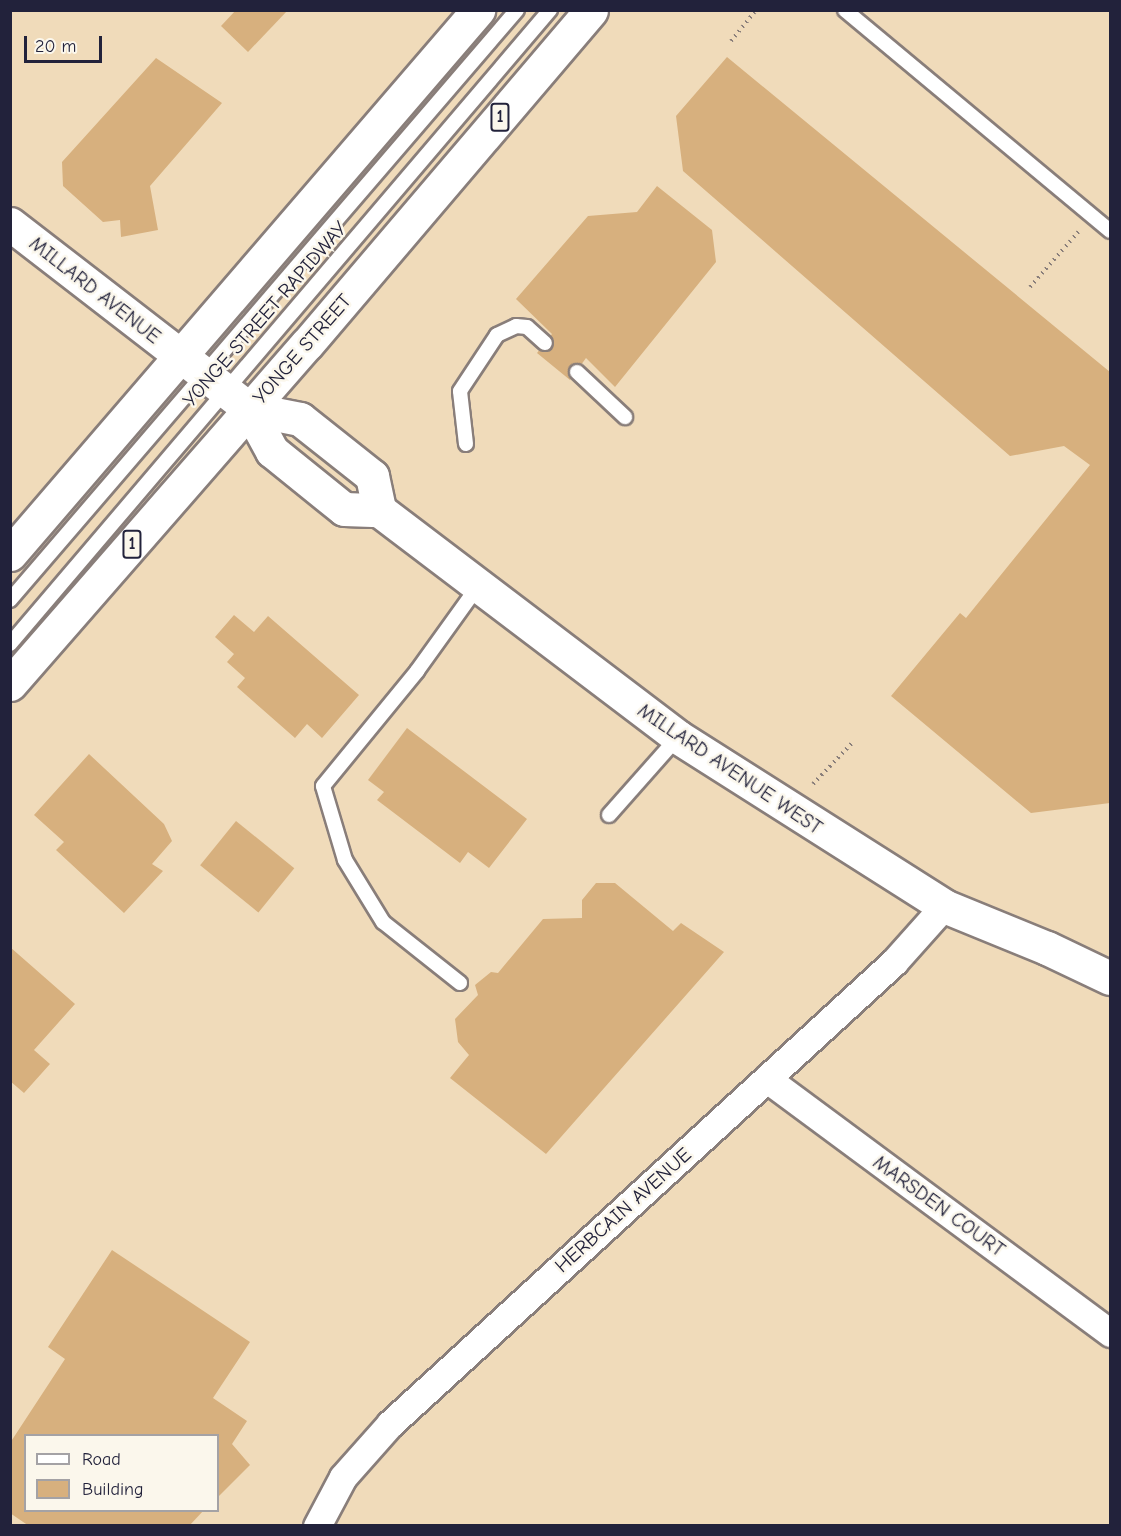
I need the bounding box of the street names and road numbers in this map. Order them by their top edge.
road number: 1 [490,102,510,132]
street label: YONGE STREET RAPIDWAY [178,216,352,412]
street label: MILLARD AVENUE [25,231,165,349]
street label: YONGE STREET [248,289,356,409]
road number: 1 [122,529,142,559]
street label: MILLARD AVENUE WEST [633,698,827,840]
street label: HERBCAIN AVENUE [550,1143,696,1277]
street label: MARSDEN COURT [868,1150,1010,1262]

